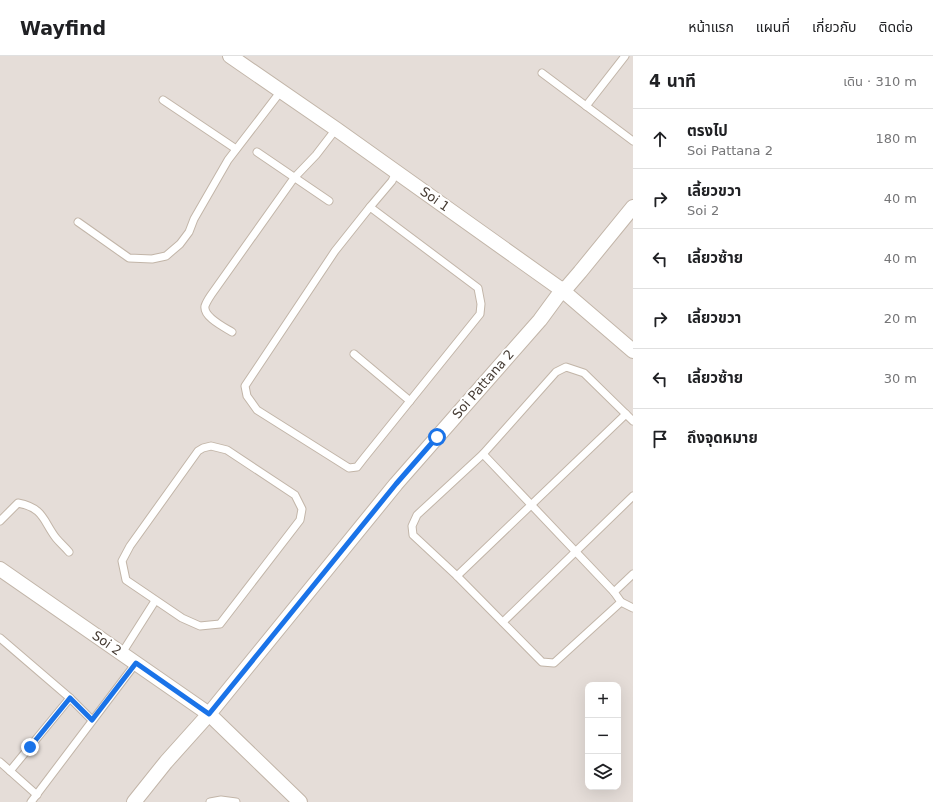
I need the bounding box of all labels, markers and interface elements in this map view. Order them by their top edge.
text: Wayfind [20,17,106,39]
text: หน้าแรก [688,19,734,35]
text: แผนที่ [756,19,790,35]
text: เกี่ยวกับ [812,19,857,35]
text: ติดต่อ [879,19,913,35]
text: 4 นาที [649,71,696,91]
text: เดิน · 310 m [843,74,917,89]
text: ตรงไป [687,122,728,140]
icon: ahead [649,128,671,150]
text: 180 m [875,131,917,146]
text: Soi Pattana 2 [687,143,773,158]
text: เลี้ยวขวา [687,182,741,200]
street label: Soi 1 [417,184,453,214]
icon: right [649,188,671,210]
text: 40 m [884,191,917,206]
text: Soi 2 [687,203,719,218]
icon: left [649,248,671,270]
text: เลี้ยวซ้าย [687,249,743,267]
text: 40 m [884,251,917,266]
icon: right [649,308,671,330]
text: เลี้ยวขวา [687,309,741,327]
text: 20 m [884,311,917,326]
street label: Soi Pattana 2 [449,347,517,421]
icon: left [649,368,671,390]
text: เลี้ยวซ้าย [687,369,743,387]
text: 30 m [884,371,917,386]
route start [428,428,446,446]
icon: arrive [649,428,671,450]
text: ถึงจุดหมาย [687,429,758,447]
street label: Soi 2 [89,628,125,658]
map controls [585,682,621,790]
button: + [585,682,621,718]
button: − [585,718,621,754]
route end [21,738,39,756]
button: layers [585,754,621,790]

